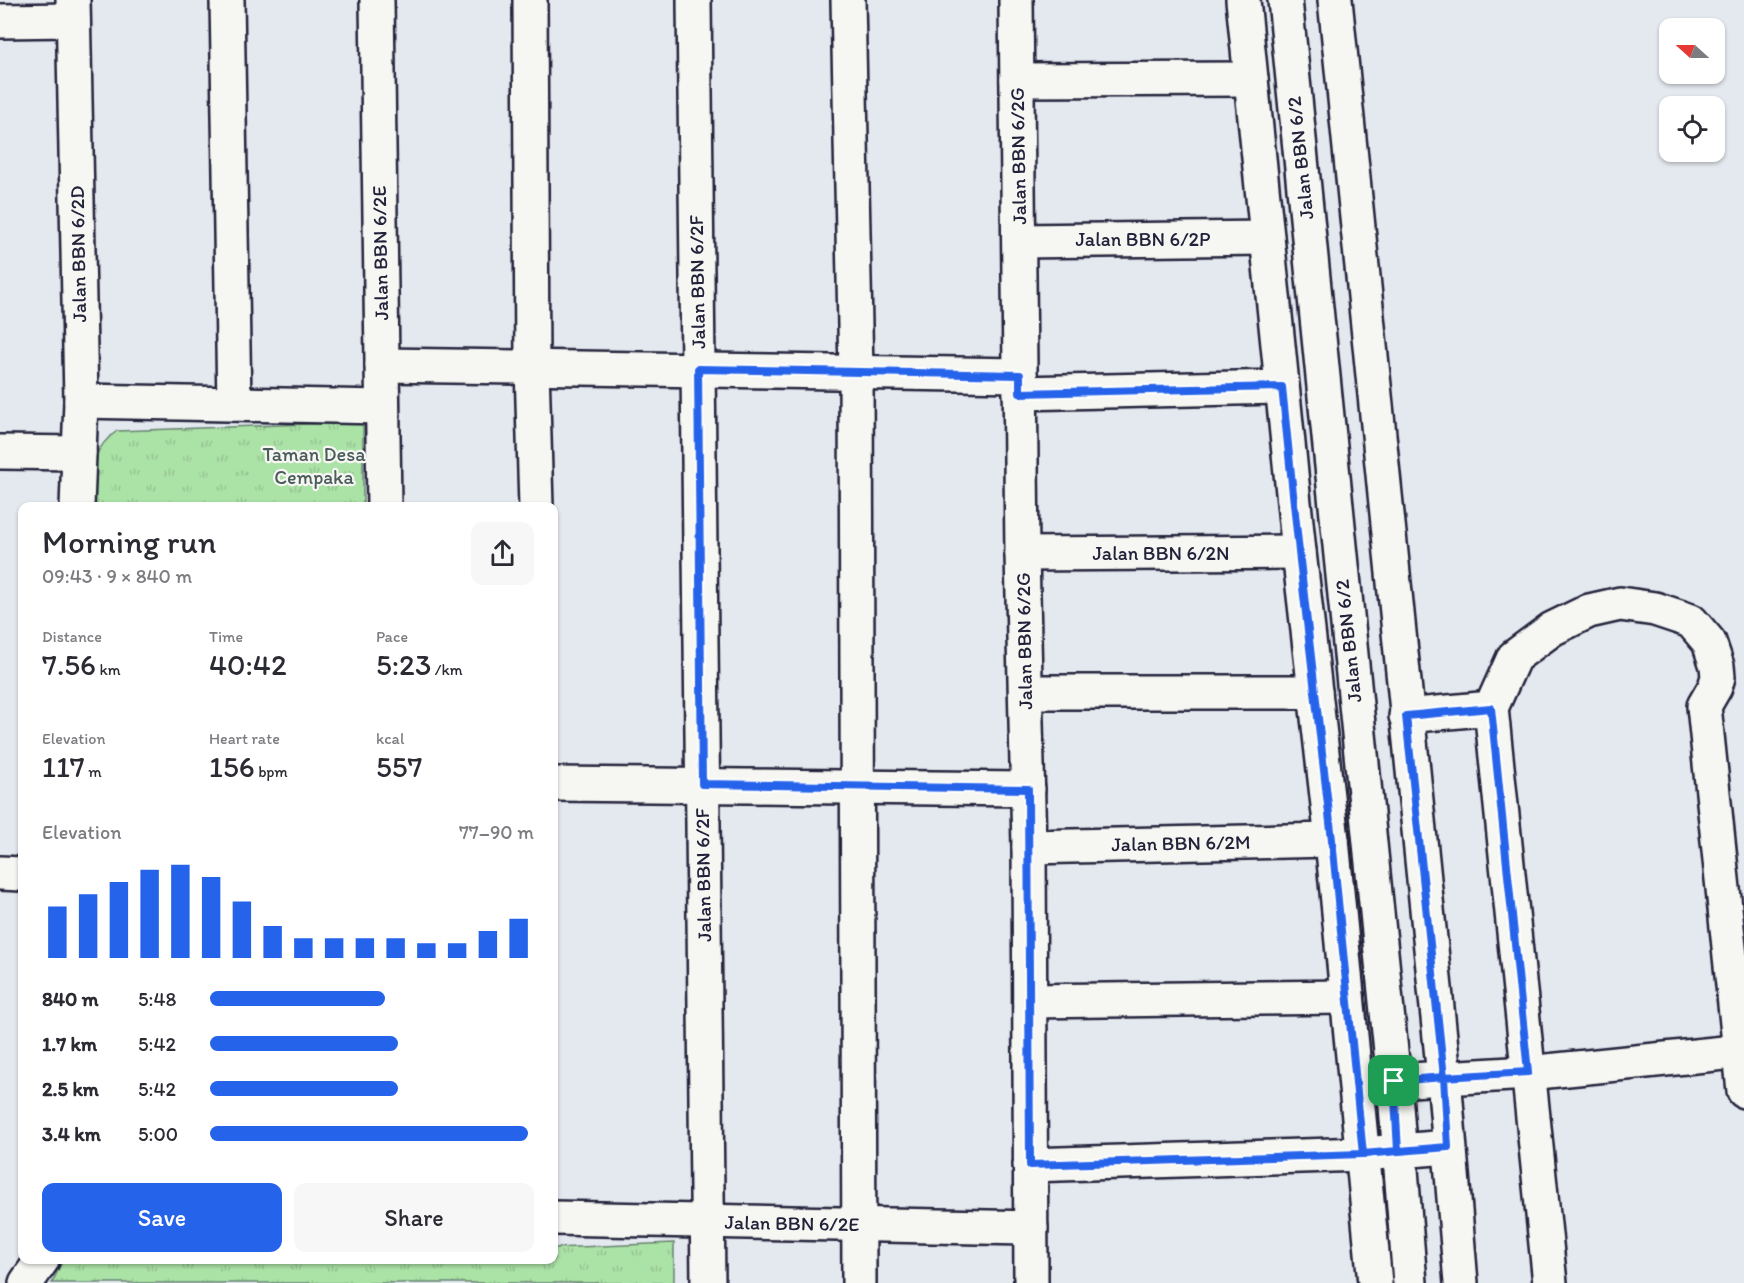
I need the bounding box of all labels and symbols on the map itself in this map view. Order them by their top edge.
north arrow [1659,18,1725,84]
street label: Jalan BBN 6/2G [1005,87,1031,225]
street label: Jalan BBN 6/2 [1282,95,1318,221]
street label: Jalan BBN 6/2D [65,185,91,323]
street label: Jalan BBN 6/2E [367,185,393,321]
street label: Jalan BBN 6/2F [684,214,710,349]
street label: Jalan BBN 6/2P [1075,227,1211,251]
park label: Taman Desa Cempaka [262,442,366,489]
street label: Jalan BBN 6/2N [1092,541,1230,565]
street label: Jalan BBN 6/2G [1011,572,1037,710]
street label: Jalan BBN 6/2 [1330,578,1366,704]
street label: Jalan BBN 6/2F [690,807,716,942]
street label: Jalan BBN 6/2M [1111,830,1251,856]
pin [1368,1055,1419,1106]
street label: Jalan BBN 6/2E [724,1210,860,1236]

